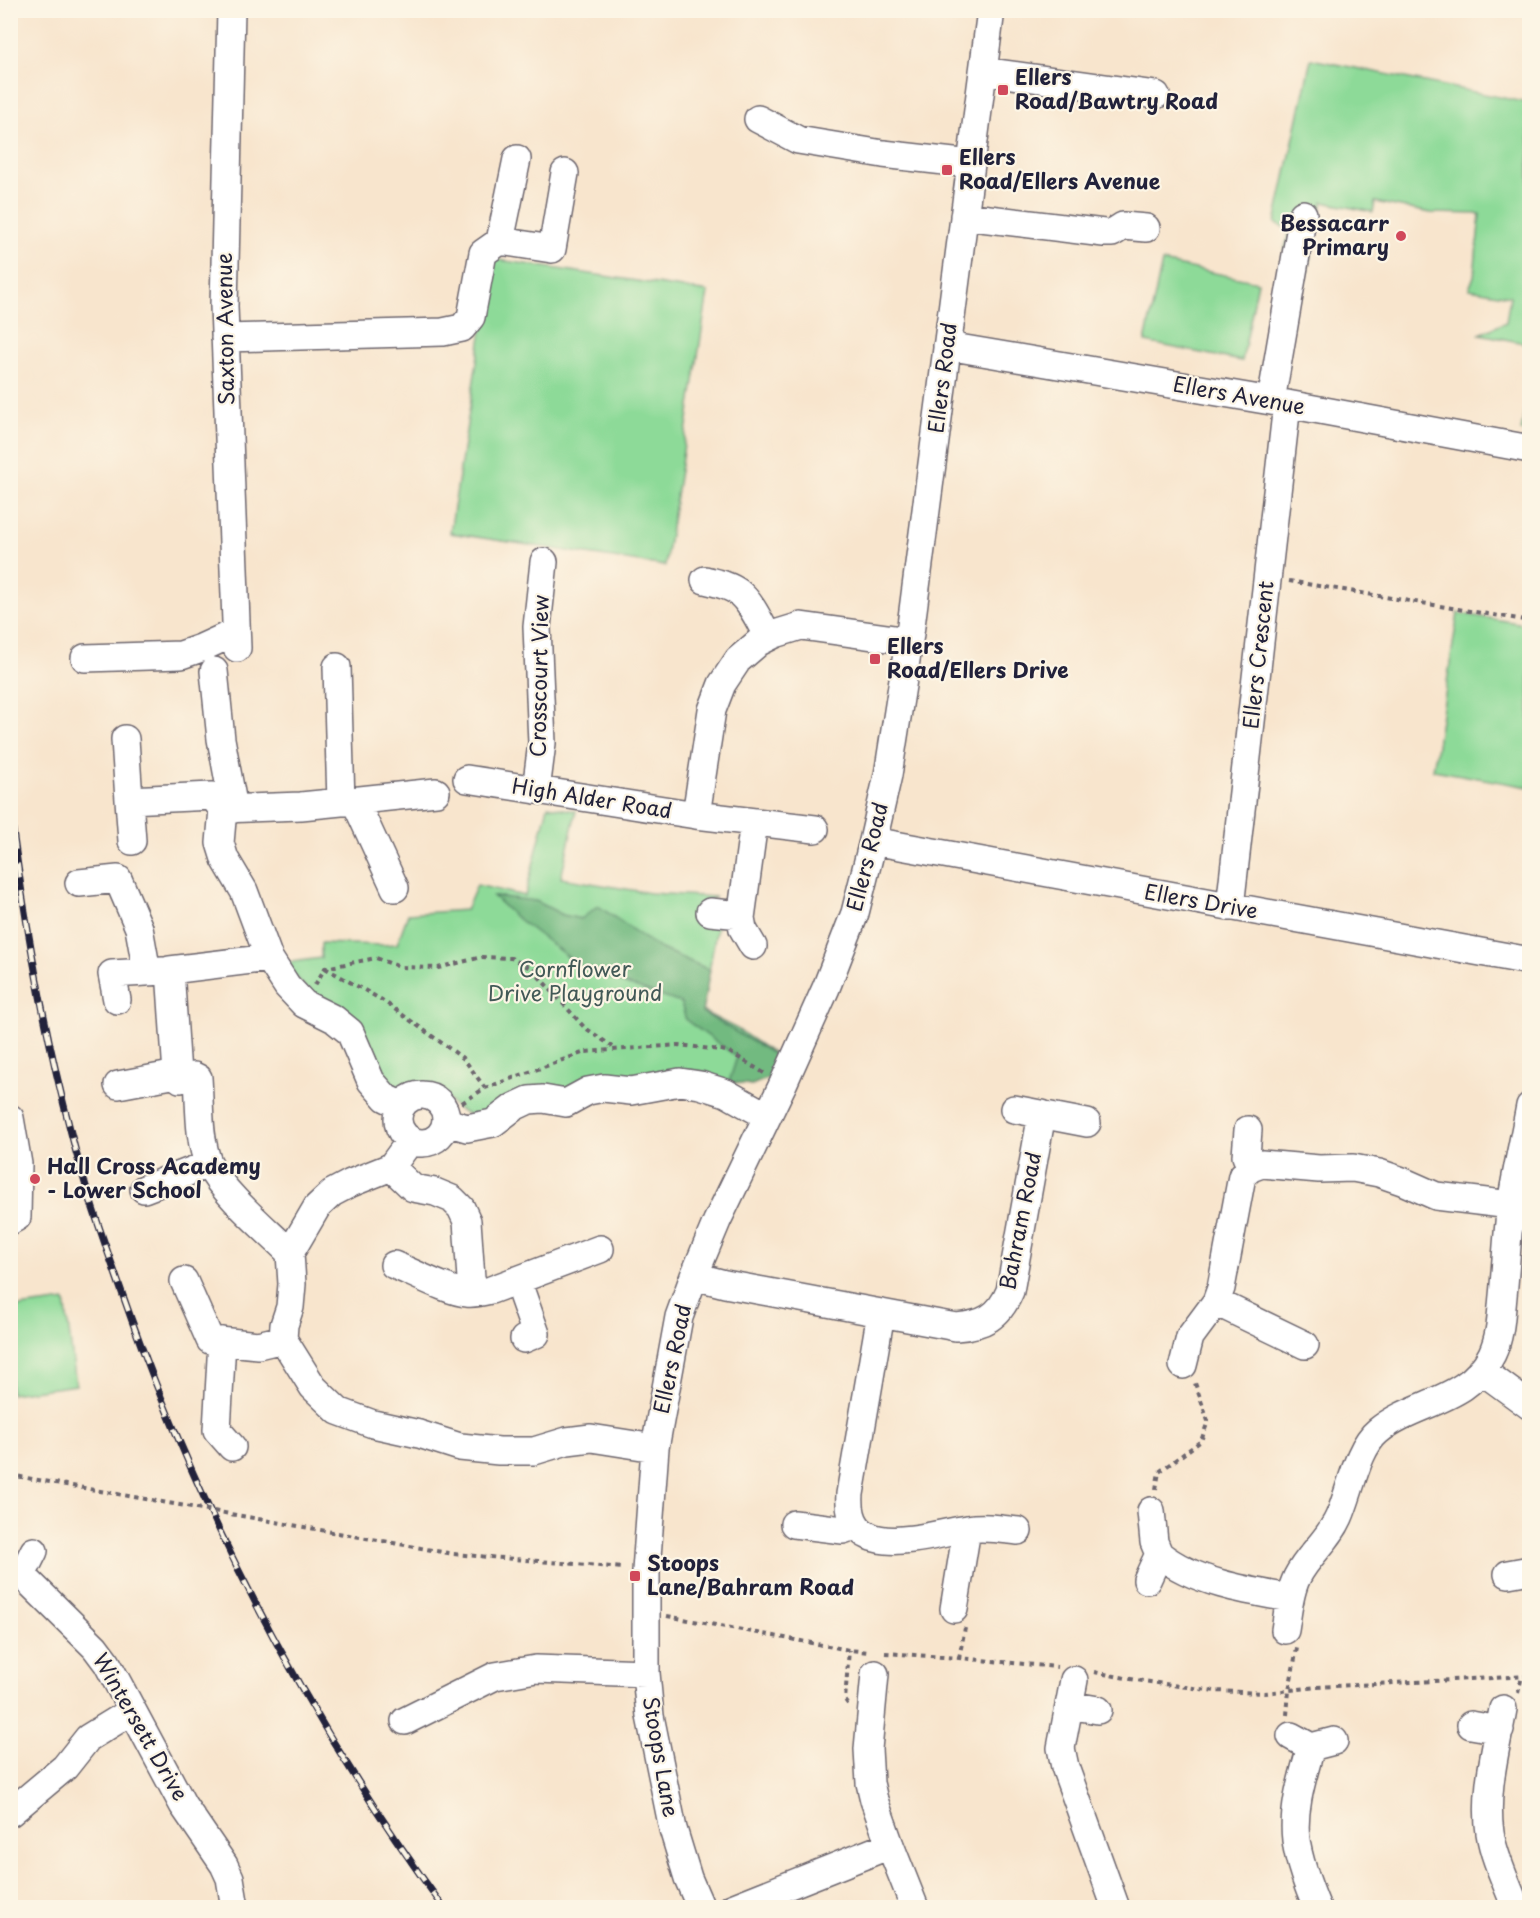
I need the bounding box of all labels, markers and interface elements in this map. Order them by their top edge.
place label: Ellers Road/Bawtry Road [1015,60,1218,116]
marker: Ellers Road/Bawtry Road [996,83,1010,97]
place label: Ellers Road/Ellers Avenue [959,140,1160,196]
marker: Ellers Road/Ellers Avenue [940,163,954,177]
place label: Bessacarr Primary [1280,206,1389,262]
marker: Bessacarr Primary [1394,229,1408,243]
street label: Saxton Avenue [207,253,241,406]
street label: Ellers Road [918,321,964,435]
street label: Ellers Avenue [1171,367,1308,421]
street label: Ellers Crescent [1233,579,1281,731]
street label: Crosscourt View [521,595,555,757]
place label: Ellers Road/Ellers Drive [887,629,1069,685]
marker: Ellers Road/Ellers Drive [868,652,882,666]
street label: High Alder Road [510,769,675,825]
street label: Ellers Road [837,799,895,914]
street label: Ellers Drive [1142,874,1261,926]
park label: Cornflower Drive Playground [488,952,662,1008]
place label: Hall Cross Academy - Lower School [47,1149,261,1205]
street label: Bahram Road [990,1149,1048,1292]
marker: Hall Cross Academy - Lower School [28,1172,42,1186]
street label: Ellers Road [644,1301,698,1416]
place label: Stoops Lane/Bahram Road [647,1546,854,1602]
marker: Stoops Lane/Bahram Road [628,1569,642,1583]
street label: Wintersett Drive [86,1646,197,1806]
street label: Stoops Lane [636,1694,688,1820]

